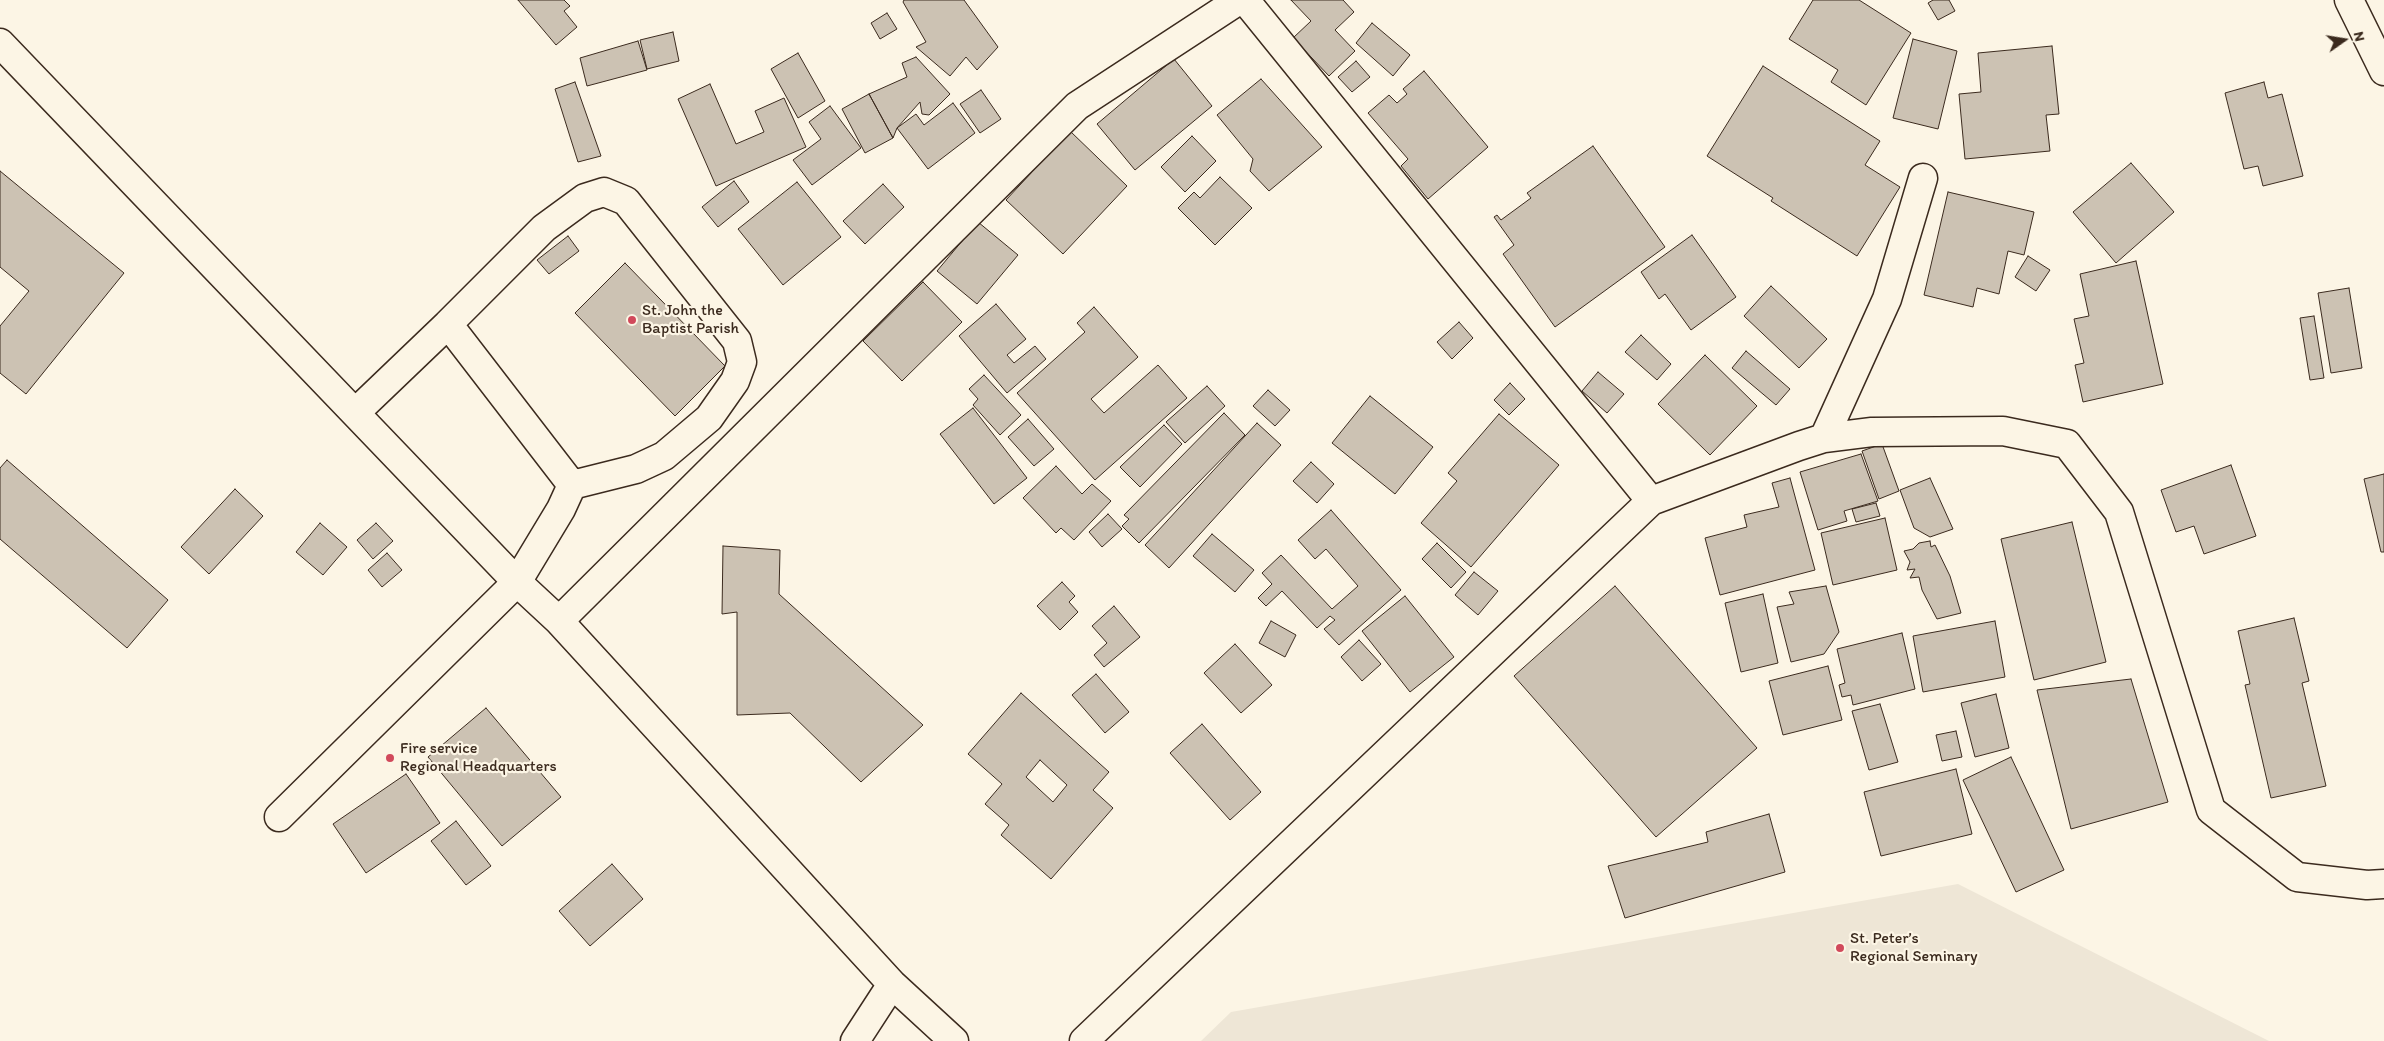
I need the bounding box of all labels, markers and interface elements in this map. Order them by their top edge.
north arrow [2319,15,2369,65]
text: N [2350,30,2368,43]
place label: St. John the Baptist Parish [642,301,739,339]
marker: St. John the Baptist Parish [626,314,638,326]
place label: Fire service Regional Headquarters [400,739,557,777]
marker: Fire service Regional Headquarters [384,752,396,764]
place label: St. Peter’s Regional Seminary [1850,929,1977,967]
marker: St. Peter’s Regional Seminary [1834,942,1846,954]

